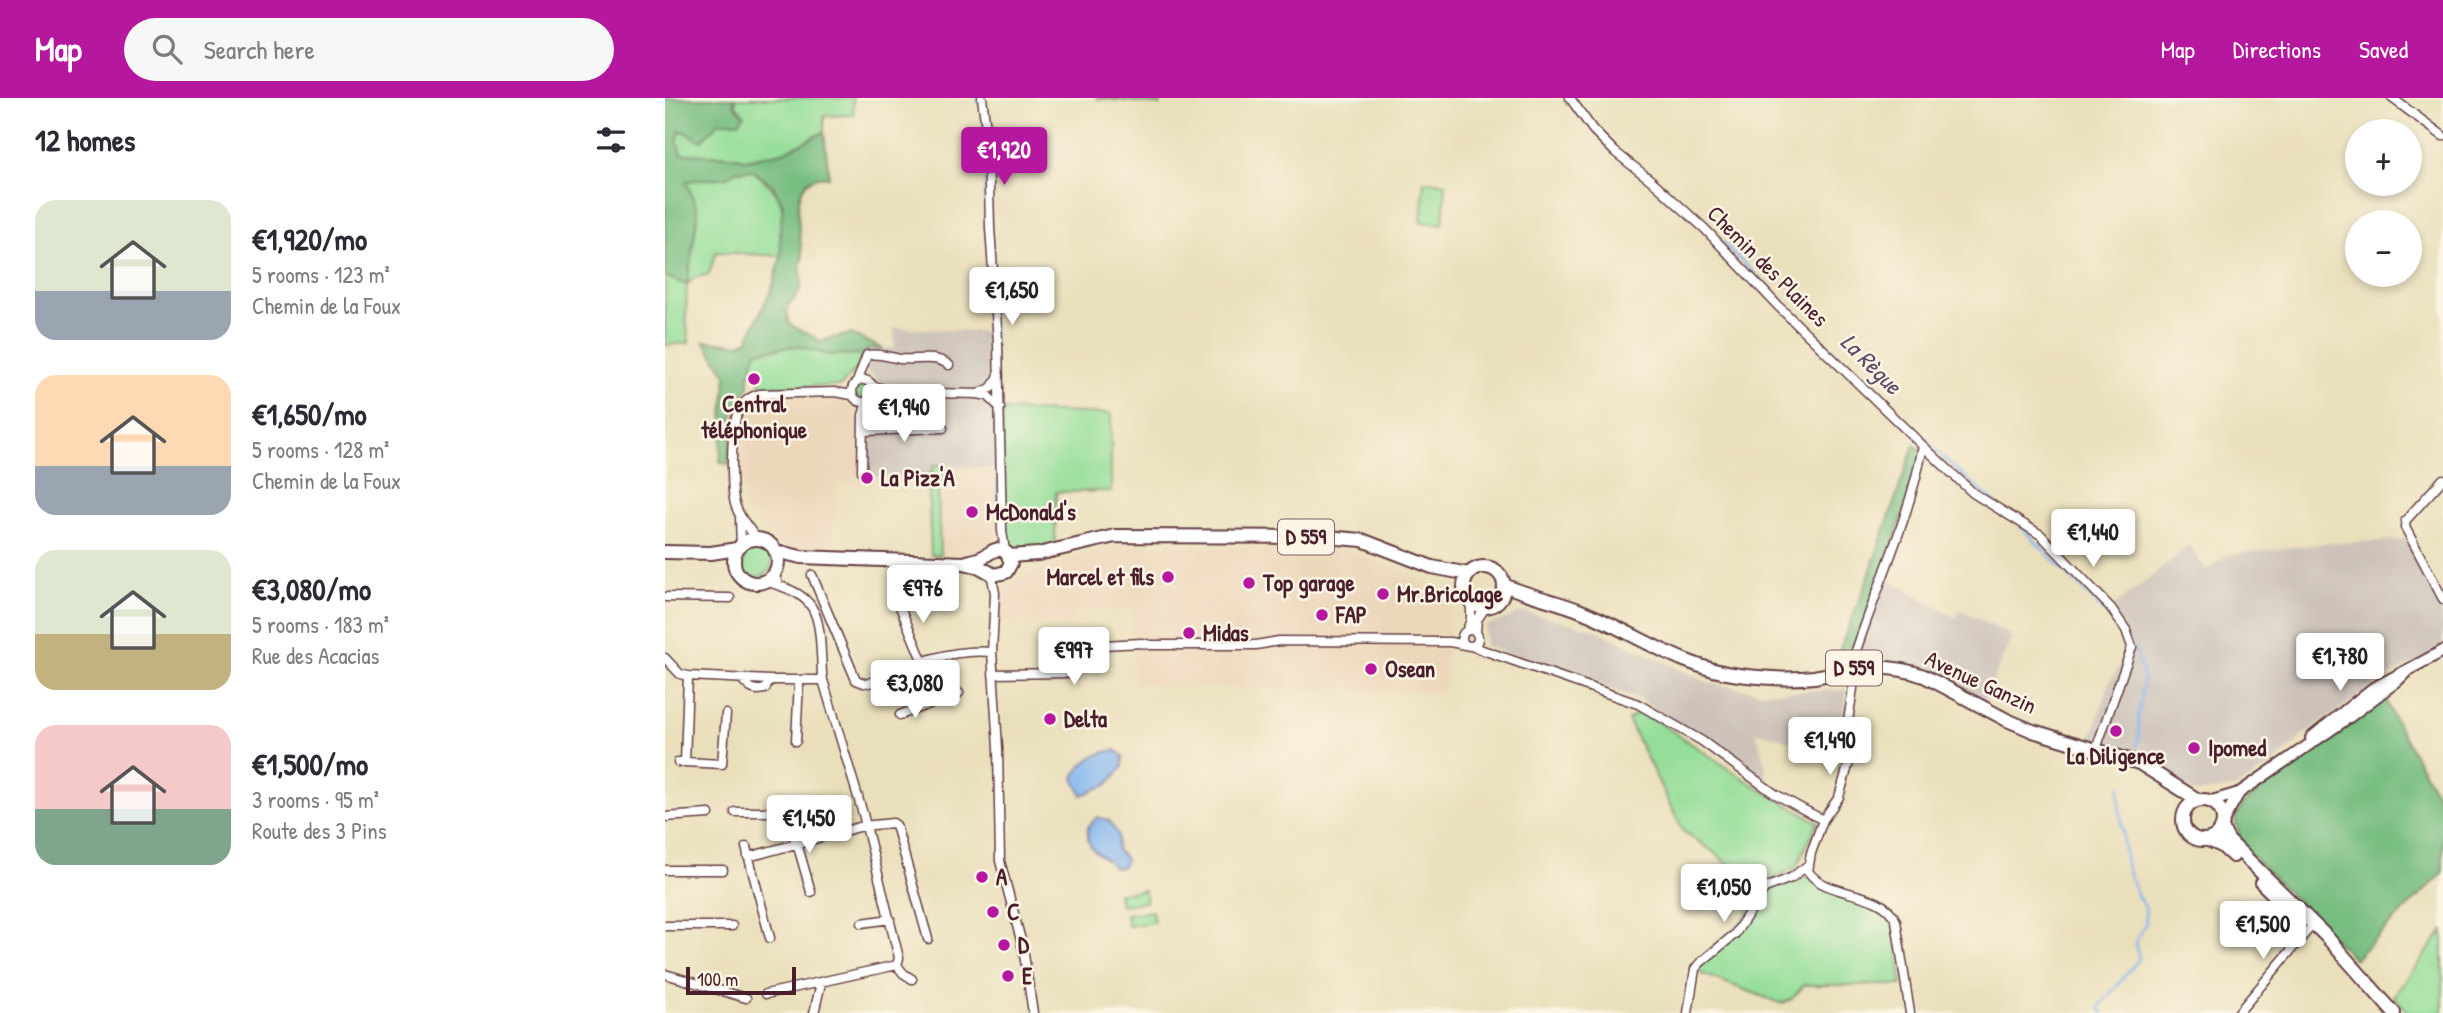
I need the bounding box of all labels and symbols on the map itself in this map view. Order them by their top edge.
pin: €1,920 [947,127,1061,187]
street label: Chemin des Plaines [1701,198,1836,333]
pin: €1,650 [955,268,1069,327]
water label: La Règue [1833,326,1910,403]
marker: Central téléphonique [746,371,762,387]
pin: €1,940 [847,384,961,444]
place label: Central téléphonique [700,388,808,446]
place label: La Pizz'A [881,462,956,493]
marker: La Pizz'A [859,470,875,486]
place label: McDonald's [986,496,1076,527]
marker: McDonald's [964,504,980,520]
pin: €1,440 [2036,510,2150,569]
road number: D 559 [1278,520,1334,555]
place label: Marcel et fils [1046,561,1154,592]
pin: €976 [882,566,964,625]
place label: Top garage [1262,567,1356,599]
marker: Marcel et fils [1160,569,1176,585]
marker: Top garage [1241,575,1257,591]
place label: Mr.Bricolage [1397,578,1504,610]
marker: Mr.Bricolage [1375,586,1391,602]
place label: FAP [1335,599,1367,630]
marker: FAP [1314,607,1330,623]
place label: Midas [1203,617,1249,648]
marker: Midas [1181,625,1197,641]
pin: €997 [1033,628,1115,687]
pin: €1,780 [2283,634,2397,693]
street label: Avenue Ganzin [1921,642,2042,721]
road number: D 559 [1826,650,1882,686]
place label: Osean [1385,653,1435,684]
pin: €3,080 [858,660,972,720]
marker: Osean [1363,661,1379,677]
place label: Delta [1064,703,1107,734]
marker: Delta [1042,711,1058,727]
pin: €1,490 [1773,718,1887,777]
marker: La Diligence [2108,723,2124,739]
place label: Ipomed [2208,732,2266,764]
place label: La Diligence [2067,740,2166,772]
marker: Ipomed [2186,740,2202,756]
pin: €1,450 [752,796,866,855]
place label: A [996,861,1008,892]
pin: €1,050 [1667,864,1781,924]
marker: A [974,869,990,885]
place label: C [1007,896,1020,927]
pin: €1,500 [2206,902,2320,961]
marker: C [985,904,1001,920]
place label: D [1018,929,1030,960]
marker: D [996,937,1012,953]
place label: E [1022,960,1033,991]
scale bar [686,964,796,996]
marker: E [1000,968,1016,984]

